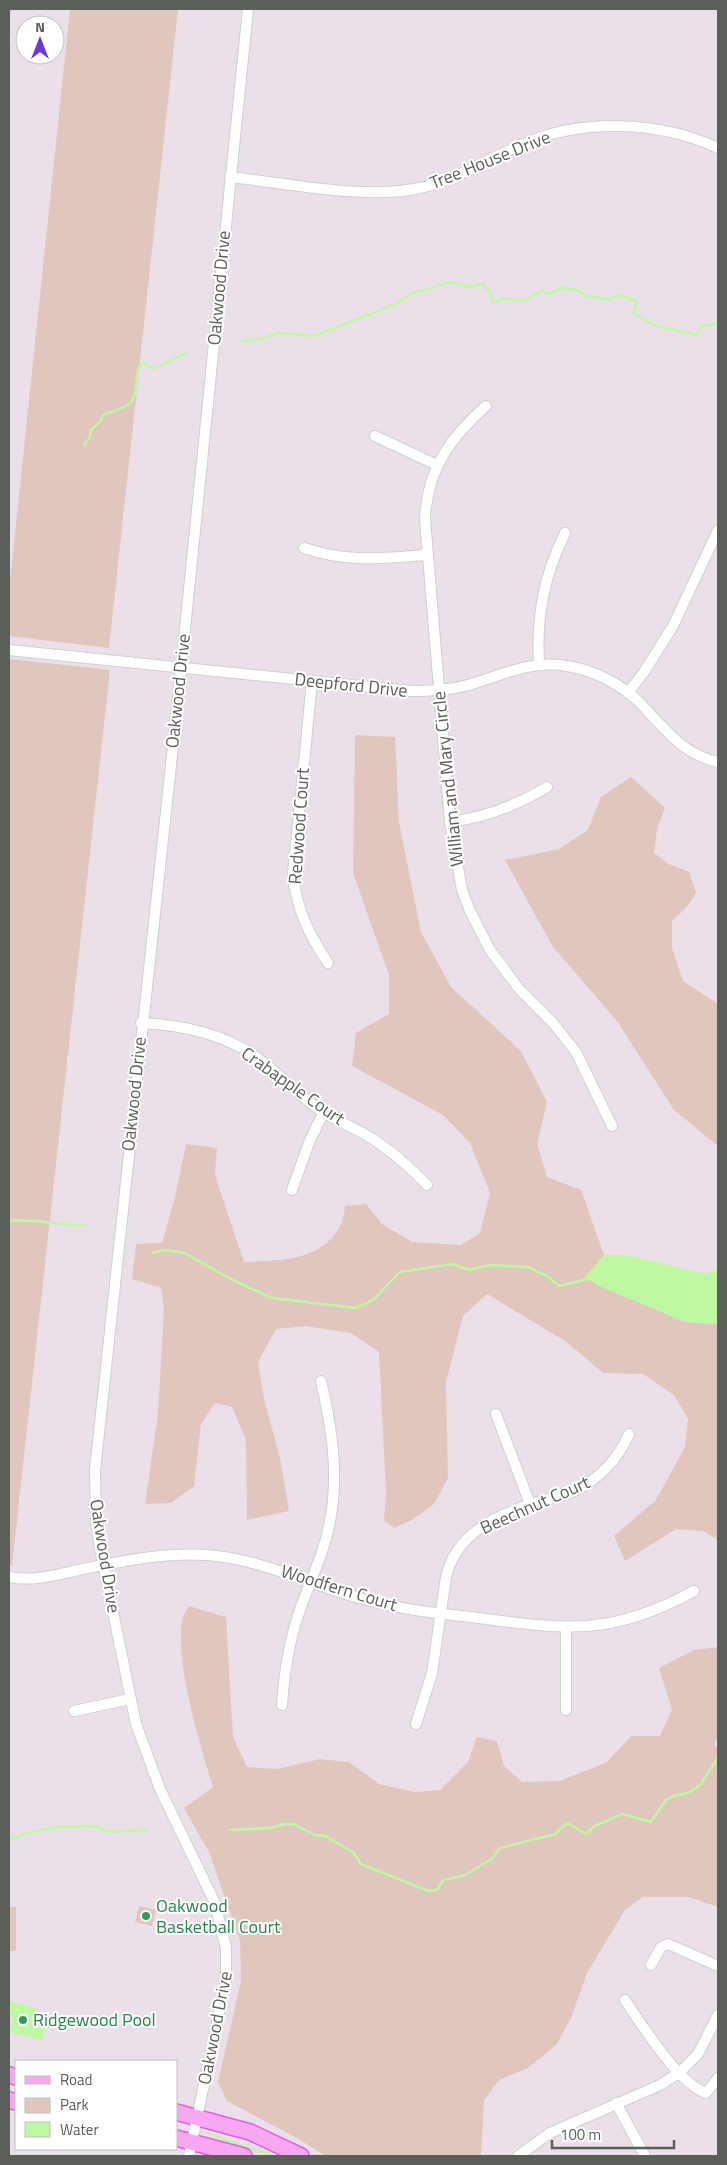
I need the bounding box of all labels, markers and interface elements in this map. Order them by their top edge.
north arrow [15,15,65,65]
text: N [35,16,45,37]
street label: Tree House Drive [425,123,554,196]
street label: Oakwood Drive [200,229,237,346]
street label: Oakwood Drive [158,632,197,750]
street label: Deepford Drive [293,665,409,704]
street label: William and Mary Circle [425,690,470,868]
street label: Redwood Court [281,766,316,885]
street label: Oakwood Drive [114,1035,153,1153]
street label: Crabapple Court [236,1040,351,1132]
street label: Beechnut Court [476,1468,595,1541]
street label: Oakwood Drive [83,1497,128,1615]
street label: Woodfern Court [278,1557,401,1618]
place label: Oakwood Basketball Court [156,1892,281,1940]
marker: Oakwood Basketball Court [140,1910,152,1922]
street label: Oakwood Drive [190,1969,239,2087]
place label: Ridgewood Pool [33,2006,156,2033]
marker: Ridgewood Pool [17,2014,29,2026]
legend [15,2060,178,2150]
text: Road [60,2068,92,2091]
text: Park [60,2093,89,2116]
text: Water [60,2118,99,2141]
scale bar [552,2118,674,2150]
text: 100 m [560,2123,601,2146]

